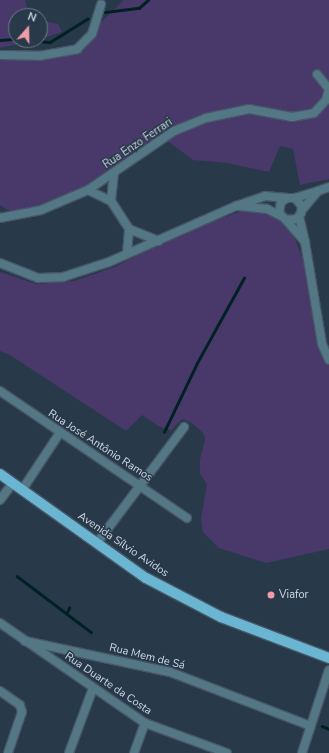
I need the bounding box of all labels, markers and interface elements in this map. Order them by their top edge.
north arrow [8,8,48,48]
text: N [25,9,38,26]
street label: Rua Enzo Ferrari [101,116,175,172]
street label: Rua José Antônio Ramos [45,407,155,485]
street label: Avenida Sílvio Avidos [75,510,171,580]
place label: Viafor [279,588,309,602]
marker: Viafor [266,590,276,600]
street label: Rua Mem de Sá [108,641,186,673]
street label: Rua Duarte da Costa [62,650,154,718]

